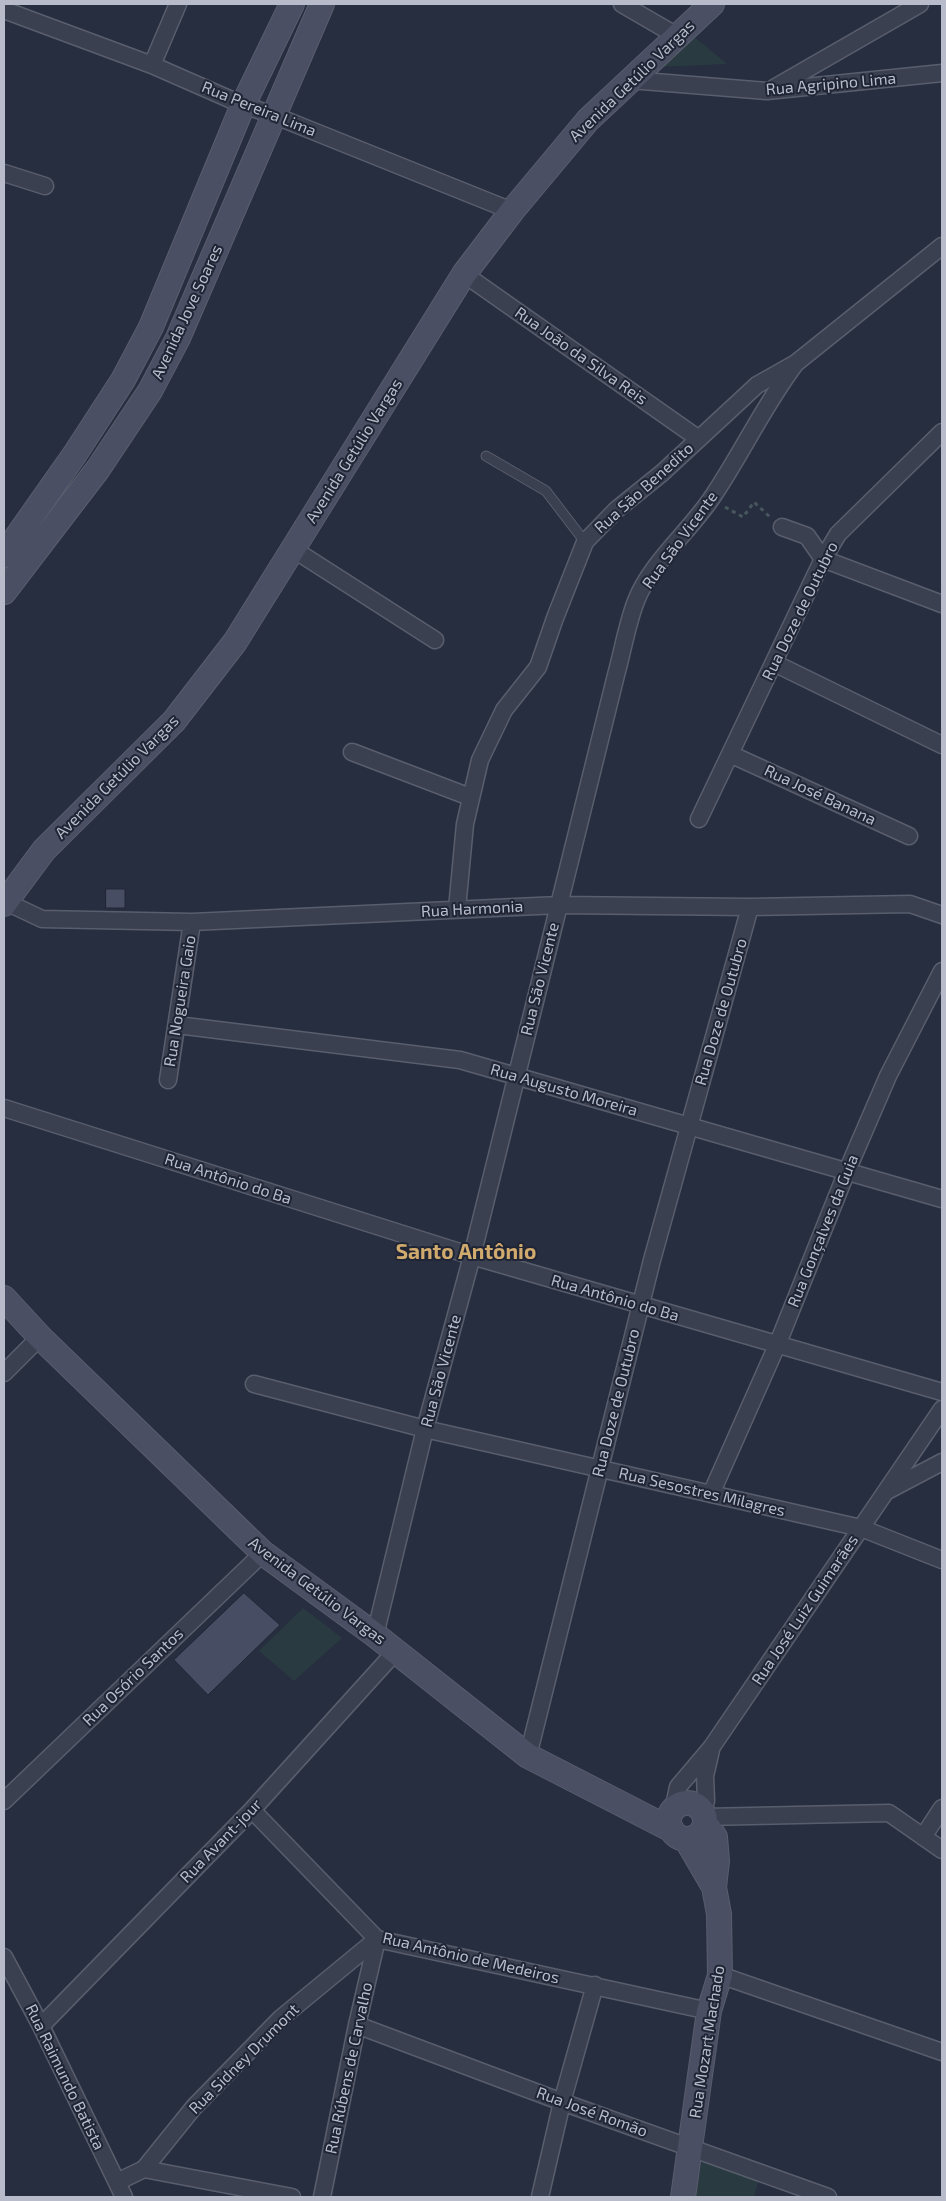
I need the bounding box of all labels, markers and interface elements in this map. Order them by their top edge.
street label: Avenida Getúlio Vargas [565,16,699,146]
street label: Rua Agripino Lima [765,69,897,99]
street label: Rua Pereira Lima [199,77,319,141]
street label: Avenida Jove Soares [147,242,227,382]
street label: Rua João da Silva Reis [511,303,651,409]
street label: Avenida Getúlio Vargas [302,375,406,527]
street label: Rua São Benedito [591,439,697,537]
street label: Rua São Vicente [638,488,722,592]
street label: Rua Doze de Outubro [758,538,842,684]
street label: Avenida Getúlio Vargas [51,711,183,843]
street label: Rua José Banana [761,761,879,829]
street label: Rua Harmonia [420,897,524,921]
street label: Rua São Vicente [517,921,563,1037]
street label: Rua Nogueira Gaio [160,934,200,1068]
street label: Rua Doze de Outubro [691,936,751,1088]
street label: Rua Augusto Moreira [488,1060,640,1120]
street label: Rua Antônio do Ba [162,1149,294,1209]
street label: Rua Gonçalves da Guia [784,1152,862,1310]
district label: Santo Antônio [396,1239,536,1265]
street label: Rua Antônio do Ba [549,1271,681,1325]
street label: Rua São Vicente [417,1313,465,1429]
street label: Rua Doze de Outubro [588,1327,644,1479]
street label: Rua Sesostres Milagres [617,1463,787,1521]
street label: Rua José Luiz Guimarães [748,1531,862,1689]
street label: Avenida Getúlio Vargas [245,1533,389,1649]
street label: Rua Osório Santos [79,1624,187,1730]
street label: Rua Avant-jour [176,1795,266,1887]
street label: Rua Antônio de Medeiros [381,1928,561,1988]
street label: Rua Mozart Machado [685,1964,729,2120]
street label: Rua Rúbens de Carvalho [321,1980,377,2156]
street label: Rua Sidney Drumont [185,2000,303,2118]
street label: Rua Raimundo Batista [21,2001,109,2153]
street label: Rua José Romão [534,2083,650,2141]

